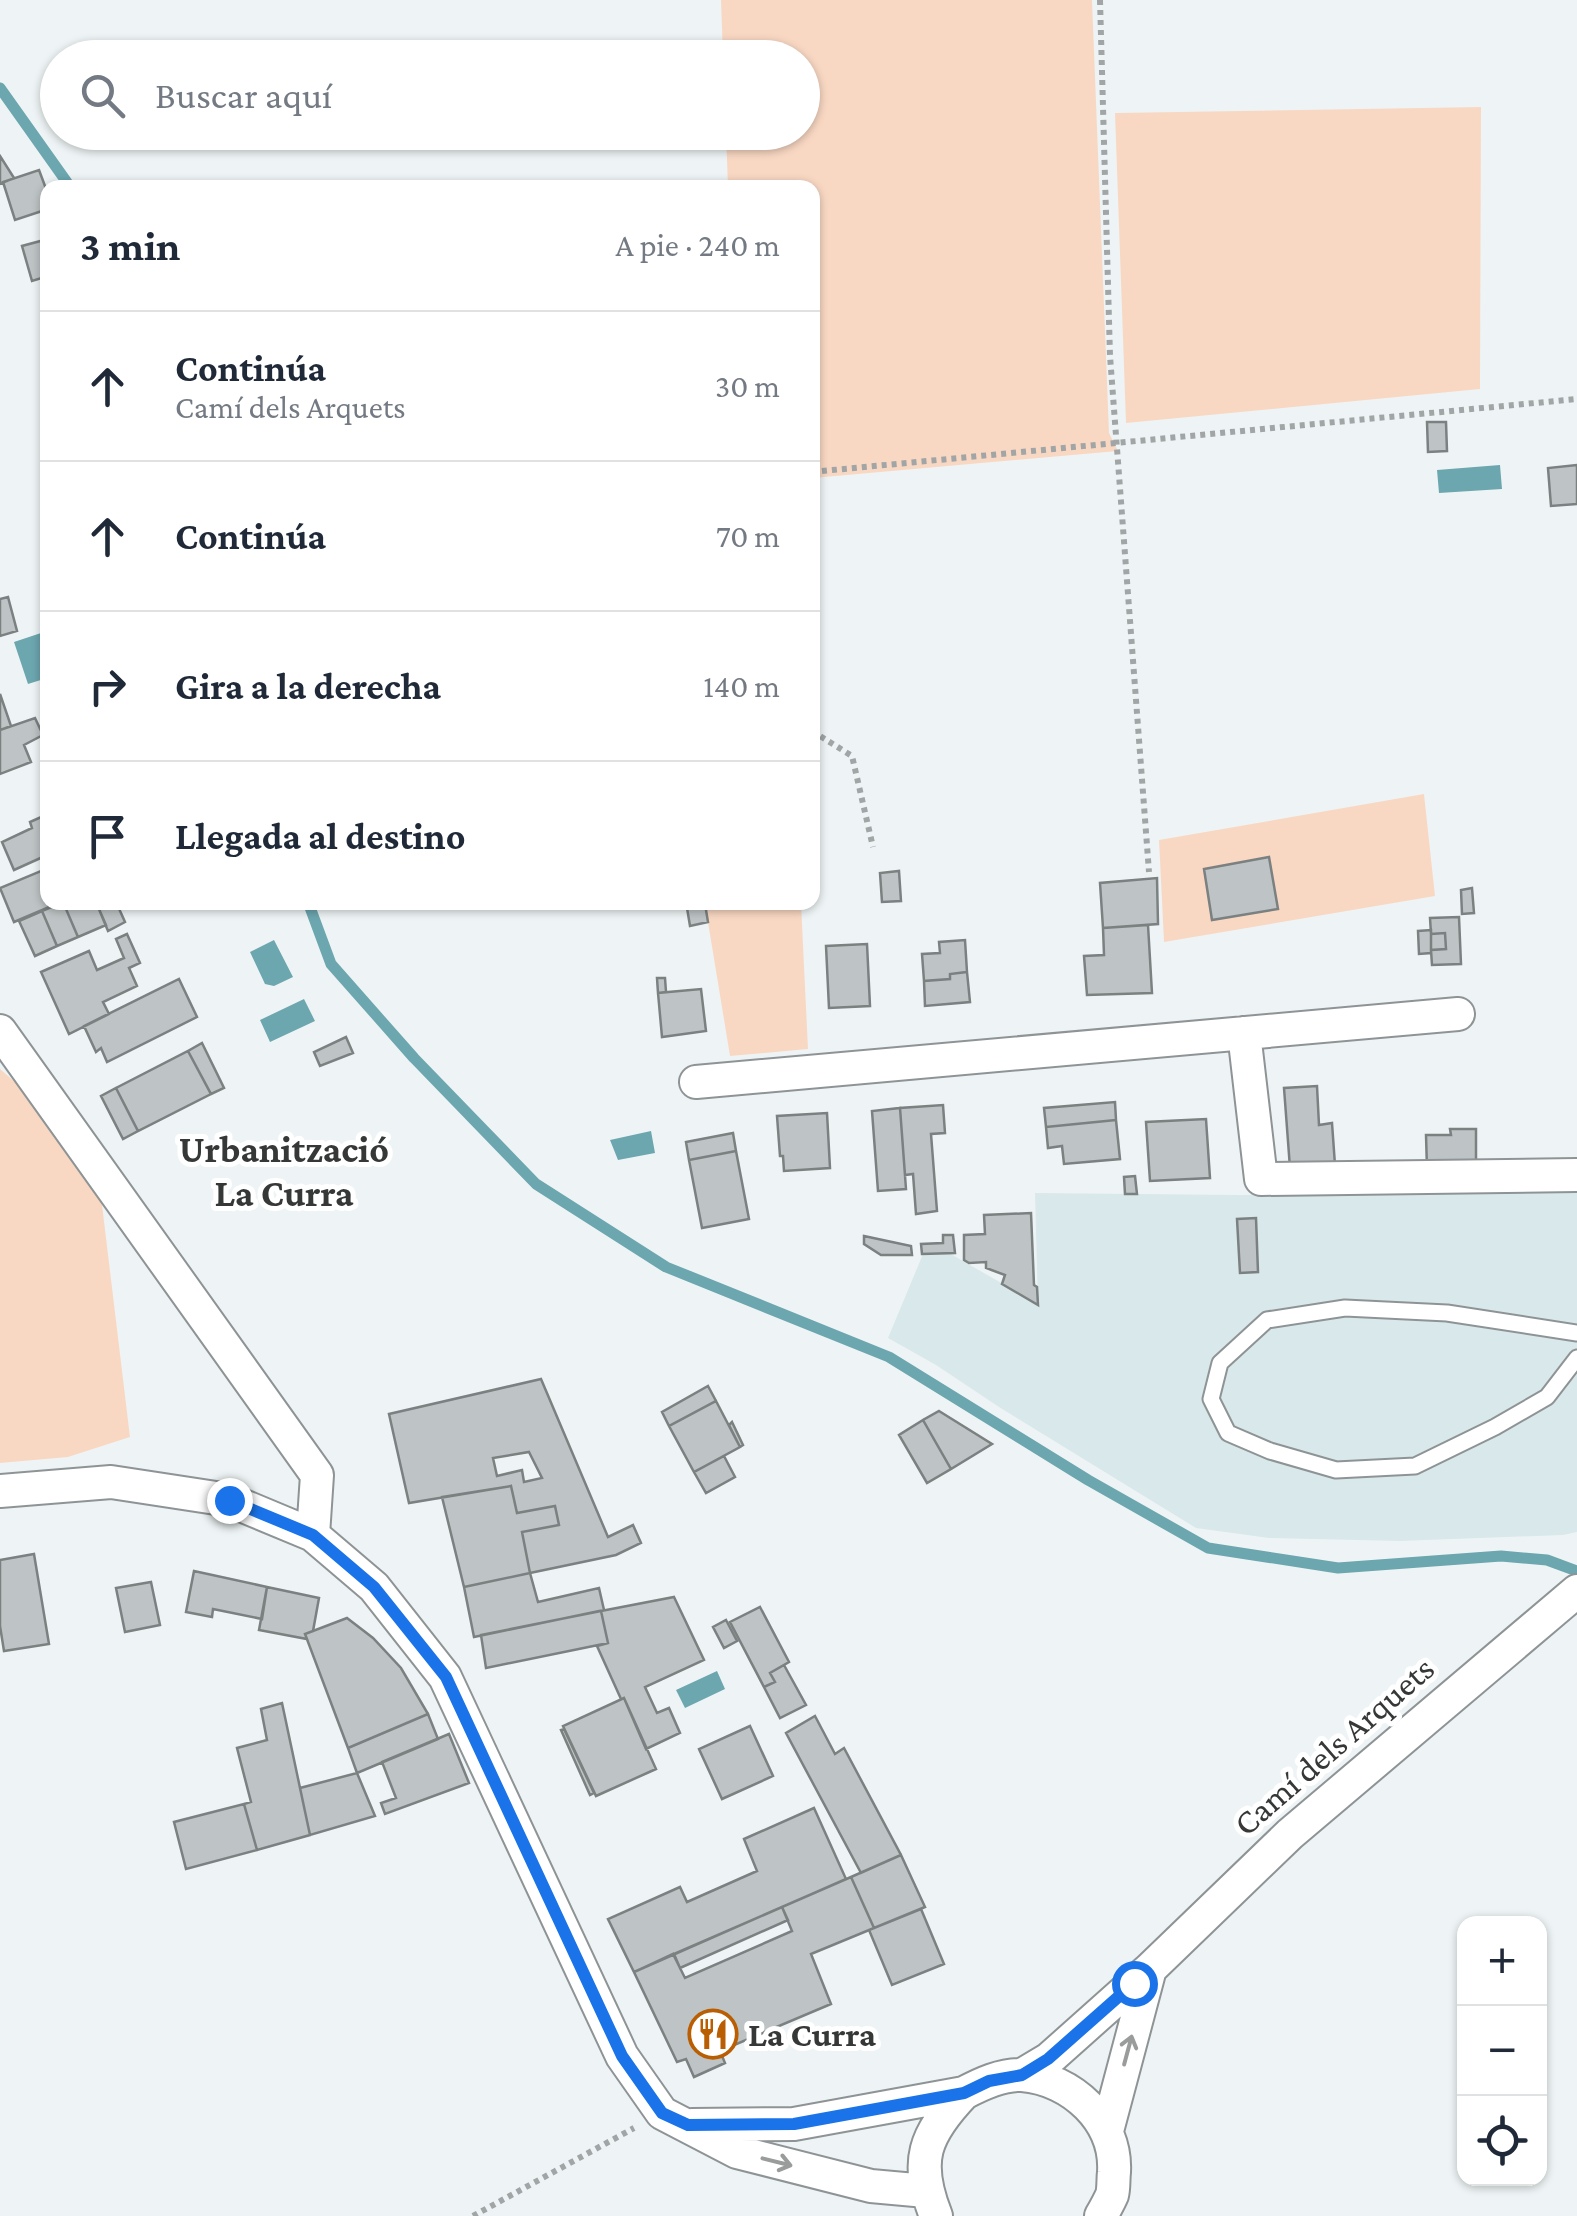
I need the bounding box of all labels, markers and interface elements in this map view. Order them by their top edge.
search box [40,40,820,150]
icon: search [75,68,130,123]
text: Buscar aquí [155,74,332,116]
text: 3 min [80,222,180,269]
text: A pie · 240 m [616,227,780,263]
text: Continúa [175,347,326,389]
icon: ahead [80,359,135,414]
text: 30 m [715,368,780,404]
text: Camí dels Arquets [175,389,406,425]
icon: ahead [80,509,135,564]
text: Continúa [175,515,326,557]
text: 70 m [716,518,780,554]
icon: right [80,659,135,714]
text: Gira a la derecha [175,665,441,707]
text: 140 m [703,668,780,704]
icon: arrive [80,809,135,864]
text: Llegada al destino [175,815,465,857]
district label: Urbanització La Curra [179,1128,389,1214]
route end [207,1478,253,1524]
street label: Camí dels Arquets [1226,1649,1442,1843]
map controls [1457,1916,1547,2186]
button: + [1457,1916,1547,2006]
route start [1112,1961,1158,2007]
button: − [1457,2006,1547,2096]
restaurant icon: La Curra [687,2008,739,2060]
place label: La Curra [748,2015,876,2054]
one-way arrow [1120,2035,1139,2066]
button: locate [1457,2096,1547,2186]
one-way arrow [760,2154,792,2172]

